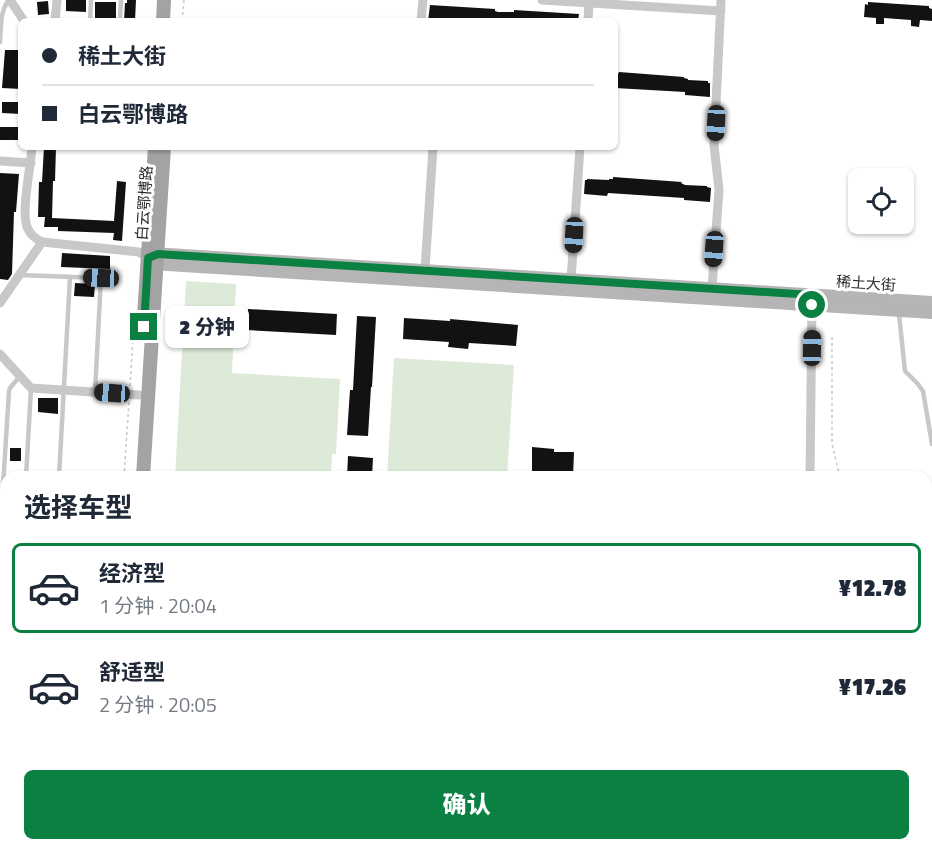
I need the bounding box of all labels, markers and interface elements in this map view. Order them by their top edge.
text: 稀土大街 [78,39,166,73]
text: 白云鄂博路 [78,97,188,131]
car [706,105,726,141]
street label: 白云鄂博路 [130,165,158,241]
map controls [848,168,914,234]
button: locate [848,168,914,234]
car [564,217,584,253]
car [704,230,724,268]
car [83,268,119,288]
street label: 稀土大街 [835,269,897,297]
route start [798,291,825,318]
callout: 2 分钟 [165,306,249,348]
text: 2 分钟 [179,311,235,342]
route end [130,313,157,340]
car [803,330,821,366]
car [93,383,131,403]
text: 选择车型 [24,486,132,527]
text: 经济型 [99,556,165,590]
icon: car [27,561,81,615]
text: ¥12.78 [839,571,906,605]
text: 1 分钟 · 20:04 [99,590,217,621]
text: 舒适型 [99,655,165,689]
icon: car [27,660,81,714]
text: ¥17.26 [839,670,906,704]
text: 2 分钟 · 20:05 [99,689,217,720]
button: 确认 [24,770,909,839]

